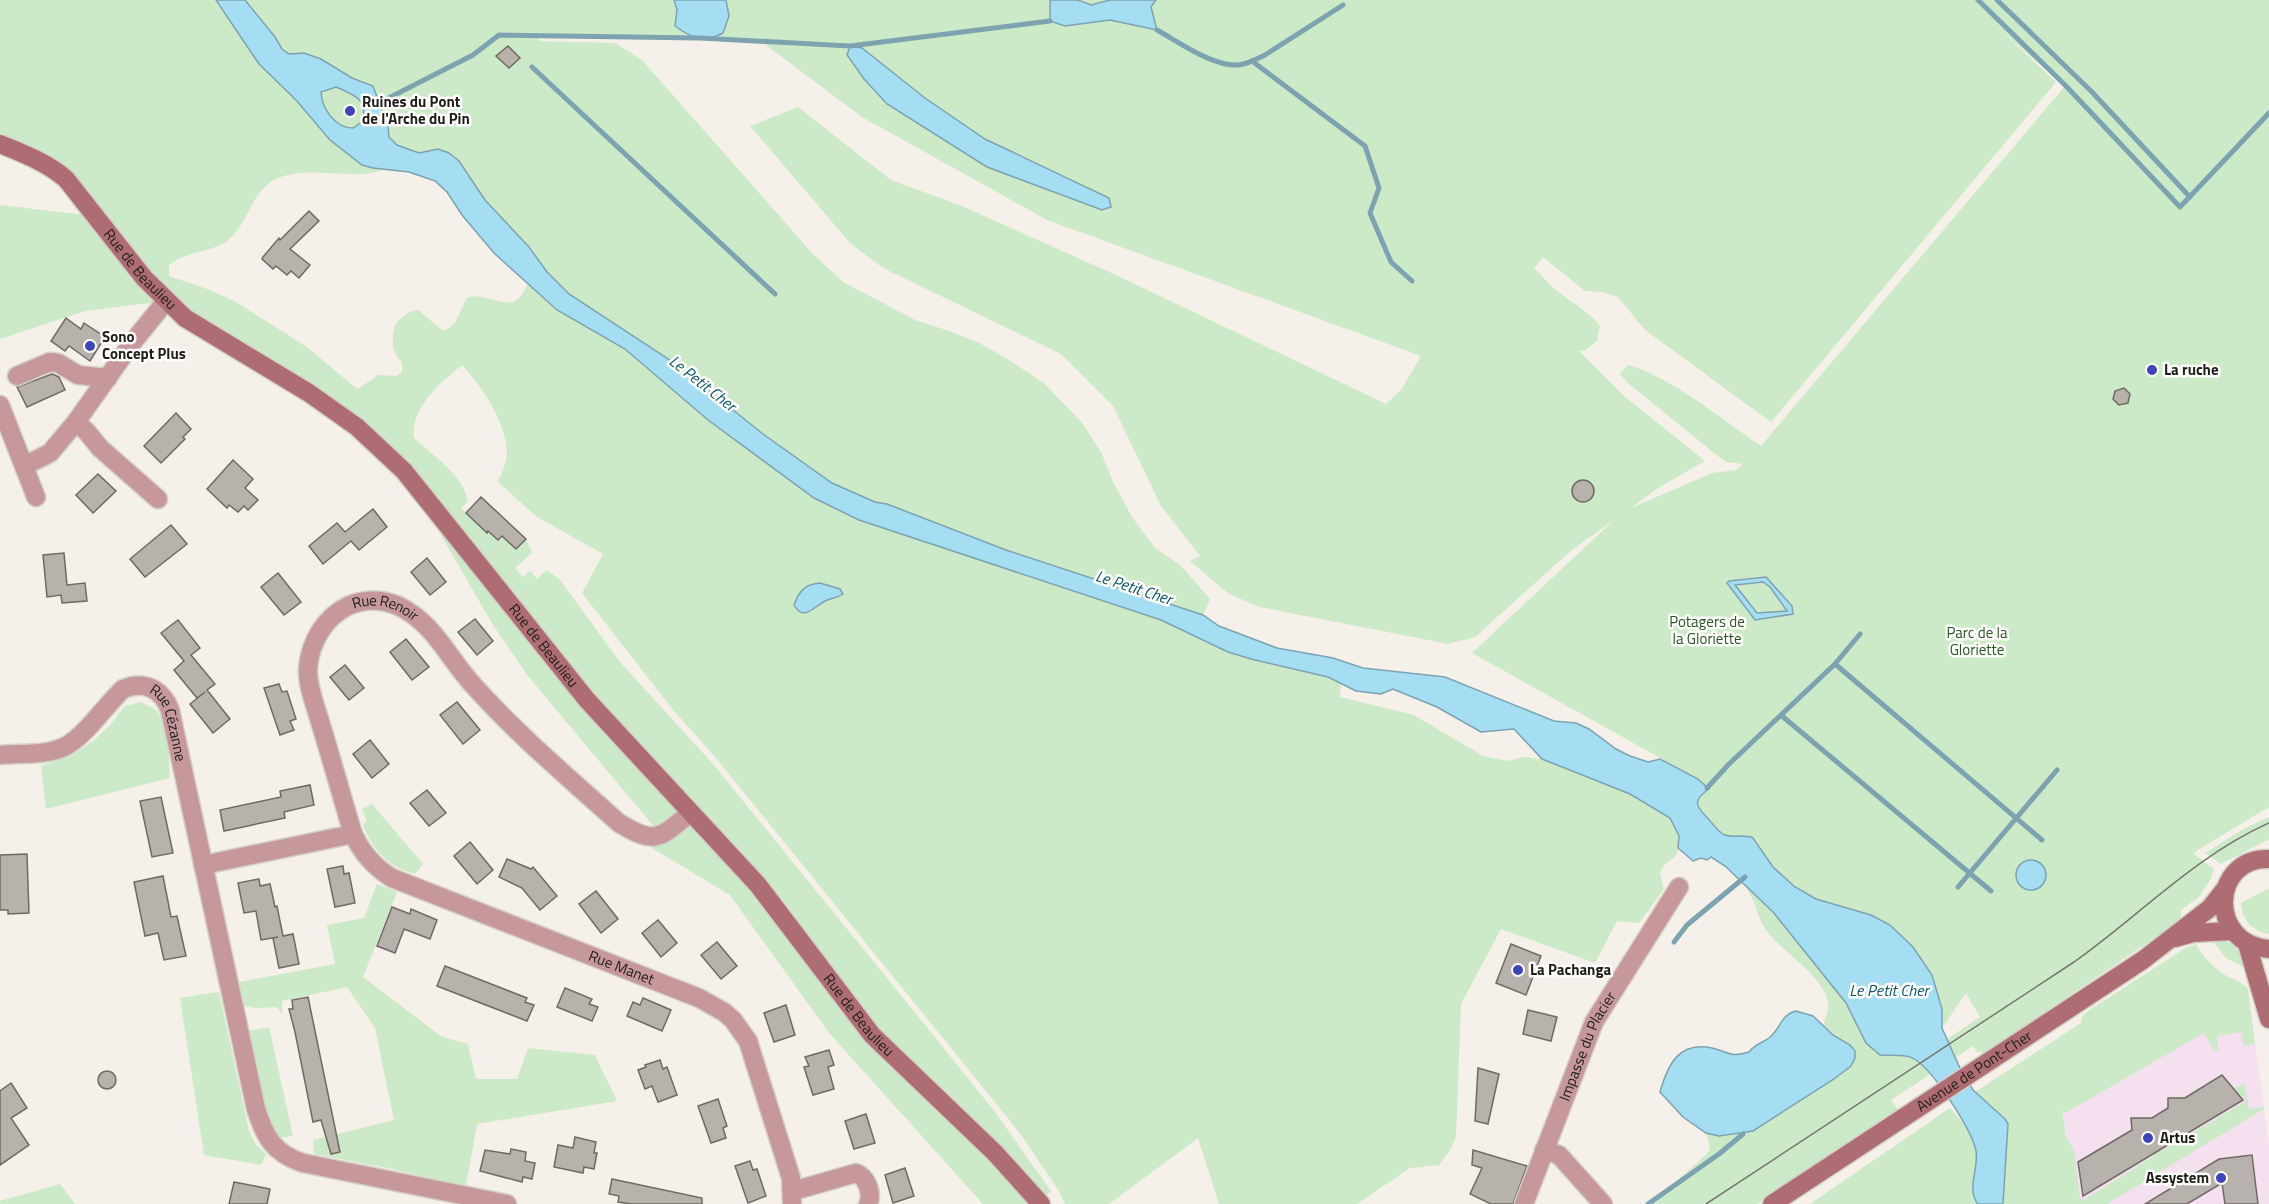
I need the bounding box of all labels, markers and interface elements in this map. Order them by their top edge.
place label: Ruines du Pont de l'Arche du Pin [362,90,470,130]
marker: Ruines du Pont de l'Arche du Pin [343,104,357,118]
street label: Rue de Beaulieu [98,224,182,315]
place label: Sono Concept Plus [102,325,186,365]
marker: Sono Concept Plus [83,339,97,353]
water label: Le Petit Cher [664,349,743,418]
place label: La ruche [2164,358,2219,381]
marker: La ruche [2145,363,2159,377]
water label: Le Petit Cher [1093,563,1177,611]
street label: Rue Renoir [349,588,424,626]
street label: Rue de Beaulieu [503,598,585,692]
park label: Potagers de la Gloriette [1669,610,1745,650]
park label: Parc de la Gloriette [1946,621,2008,661]
street label: Rue Cézanne [145,678,193,763]
street label: Rue Manet [585,944,659,991]
place label: La Pachanga [1530,958,1611,981]
marker: La Pachanga [1511,963,1525,977]
street label: Rue de Beaulieu [818,968,900,1062]
water label: Le Petit Cher [1849,978,1931,1002]
street label: Impasse du Placier [1553,987,1621,1104]
street label: Avenue de Pont-Cher [1911,1024,2036,1117]
place label: Artus [2160,1126,2195,1149]
marker: Artus [2141,1131,2155,1145]
place label: Assystem [2146,1166,2209,1189]
marker: Assystem [2214,1171,2228,1185]

